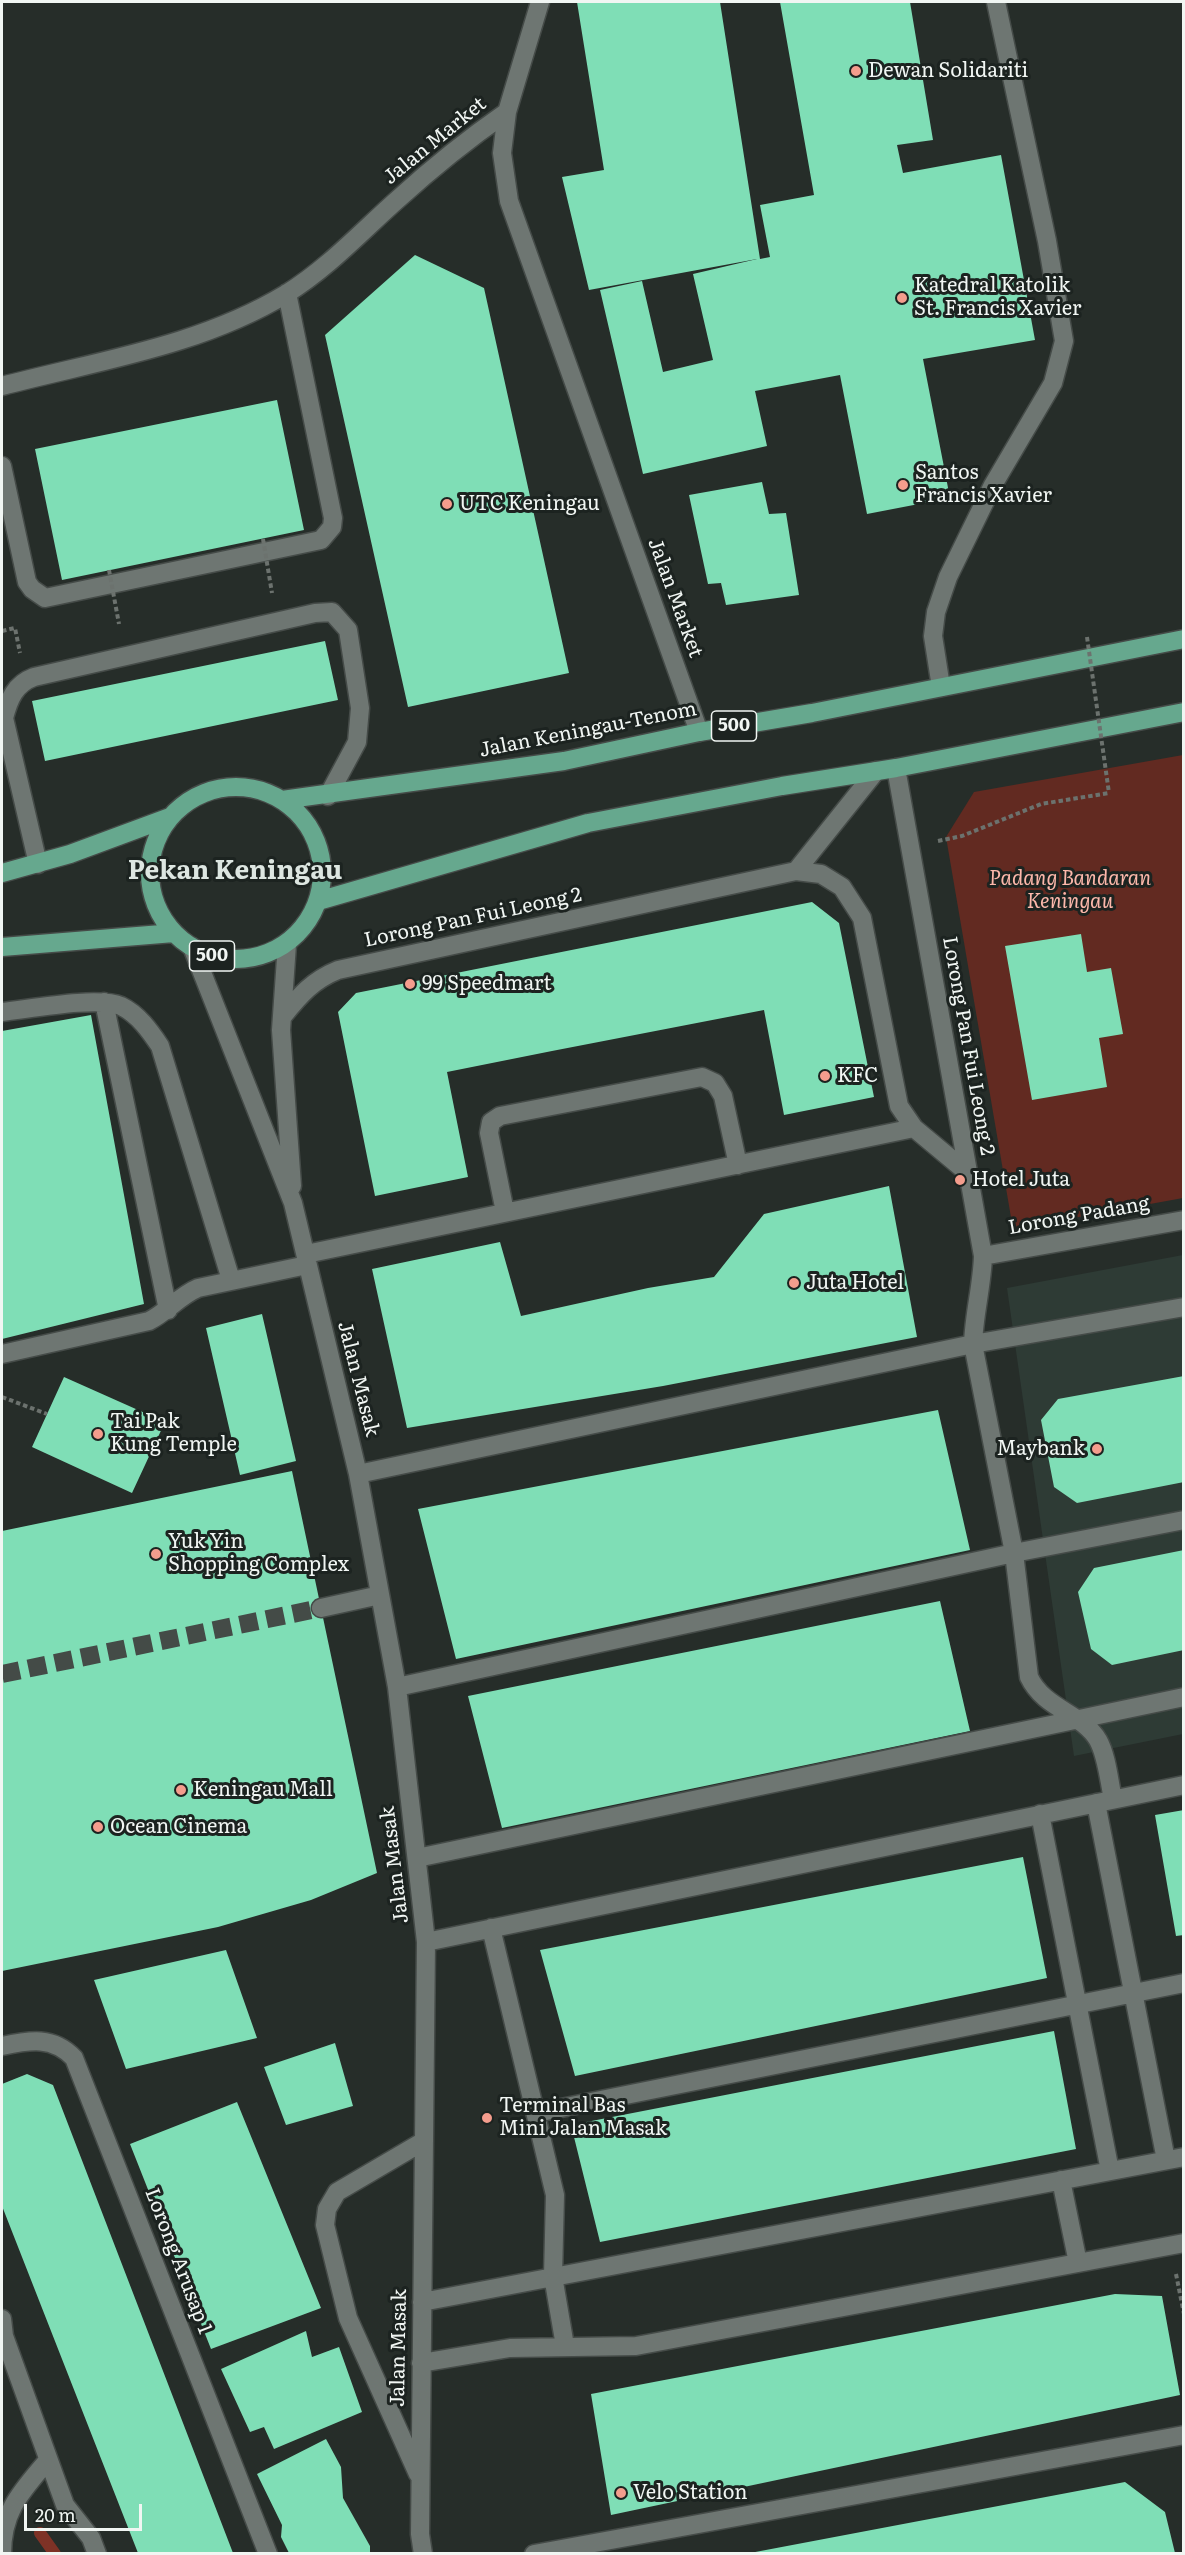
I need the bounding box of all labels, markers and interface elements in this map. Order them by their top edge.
place label: Dewan Solidariti [868,59,1028,83]
marker: Dewan Solidariti [849,64,863,78]
street label: Jalan Market [379,92,491,190]
place label: Katedral Katolik St. Francis Xavier [914,274,1081,321]
marker: Katedral Katolik St. Francis Xavier [895,291,909,305]
place label: Santos Francis Xavier [915,461,1052,508]
marker: Santos Francis Xavier [896,478,910,492]
place label: UTC Keningau [459,492,600,516]
marker: UTC Keningau [440,497,454,511]
street label: Jalan Market [642,535,708,661]
street label: Jalan Keningau-Tenom [477,697,699,763]
road number: 500 [712,711,756,741]
district label: Pekan Keningau [128,855,342,887]
park label: Padang Bandaran Keningau [989,867,1151,914]
street label: Lorong Pan Fui Leong 2 [362,883,584,953]
street label: Lorong Pan Fui Leong 2 [937,935,999,1157]
road number: 500 [190,941,234,971]
place label: 99 Speedmart [422,972,552,996]
marker: 99 Speedmart [403,977,417,991]
place label: KFC [837,1064,878,1088]
marker: KFC [818,1069,832,1083]
place label: Hotel Juta [972,1168,1070,1192]
marker: Hotel Juta [953,1173,967,1187]
street label: Lorong Padang [1006,1192,1152,1240]
place label: Juta Hotel [806,1271,904,1295]
marker: Juta Hotel [787,1276,801,1290]
street label: Jalan Masak [332,1319,384,1439]
place label: Tai Pak Kung Temple [110,1410,237,1457]
marker: Tai Pak Kung Temple [91,1427,105,1441]
place label: Maybank [996,1437,1085,1461]
marker: Maybank [1090,1442,1104,1456]
place label: Yuk Yin Shopping Complex [168,1530,349,1577]
marker: Yuk Yin Shopping Complex [149,1547,163,1561]
place label: Keningau Mall [193,1778,333,1802]
marker: Keningau Mall [174,1783,188,1797]
street label: Jalan Masak [376,1805,414,1925]
place label: Ocean Cinema [110,1815,247,1839]
marker: Ocean Cinema [91,1820,105,1834]
place label: Terminal Bas Mini Jalan Masak [499,2094,667,2141]
marker: Terminal Bas Mini Jalan Masak [480,2111,494,2125]
street label: Lorong Arusap 1 [139,2185,217,2337]
street label: Jalan Masak [386,2289,412,2407]
place label: Velo Station [633,2481,747,2505]
marker: Velo Station [614,2486,628,2500]
scale bar [27,2492,146,2530]
text: 20 m [35,2501,76,2528]

